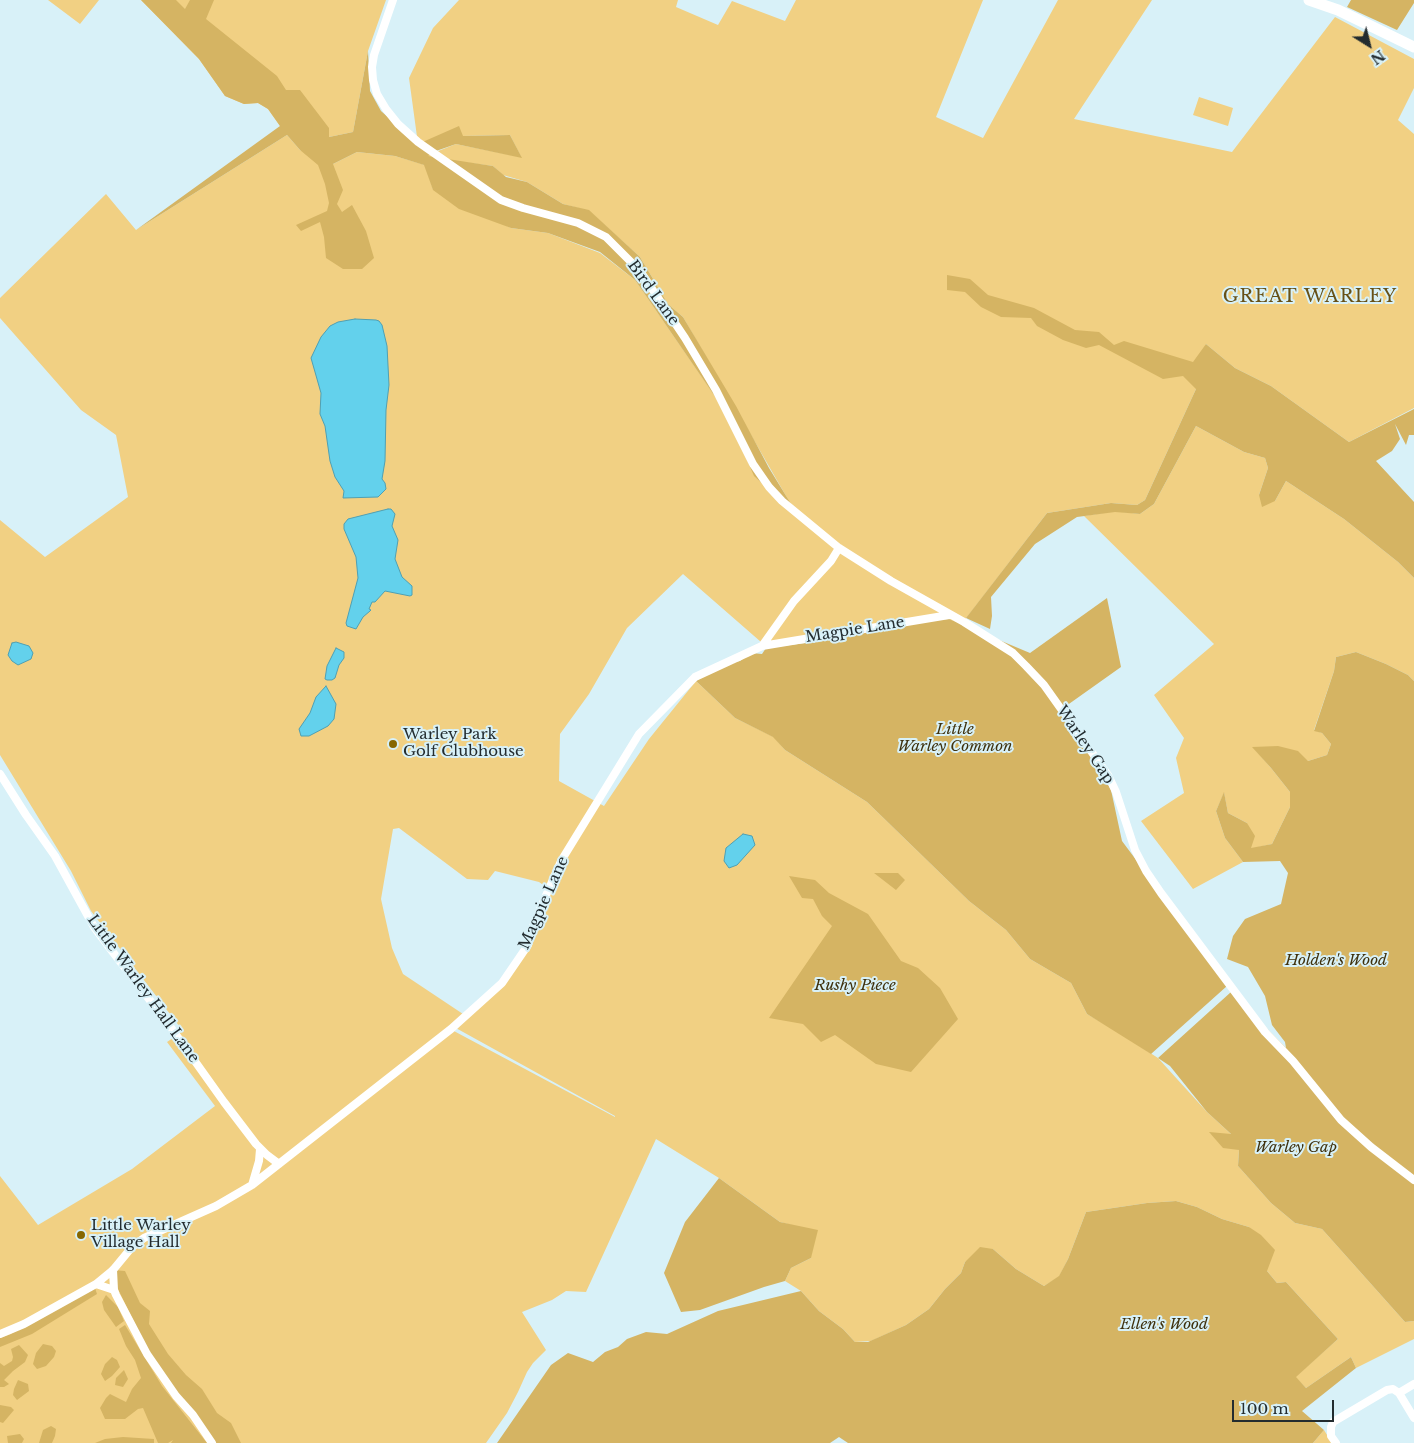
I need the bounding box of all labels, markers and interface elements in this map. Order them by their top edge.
north arrow [1344,20,1394,70]
text: N [1367,46,1388,68]
street label: Bird Lane [623,257,683,329]
district label: GREAT WARLEY [1221,286,1399,308]
street label: Magpie Lane [804,613,906,647]
street label: Warley Gap [1052,702,1118,788]
park label: Little Warley Common [898,721,1012,756]
place label: Warley Park Golf Clubhouse [403,726,524,761]
marker: Warley Park Golf Clubhouse [387,738,399,750]
street label: Magpie Lane [515,854,573,952]
street label: Little Warley Hall Lane [83,912,203,1066]
park label: Holden's Wood [1285,952,1387,970]
park label: Rushy Piece [814,977,896,995]
park label: Warley Gap [1255,1139,1337,1157]
place label: Little Warley Village Hall [91,1217,191,1252]
marker: Little Warley Village Hall [75,1229,87,1241]
park label: Ellen's Wood [1120,1316,1208,1334]
scale bar [1234,1390,1336,1422]
text: 100 m [1240,1399,1289,1418]

